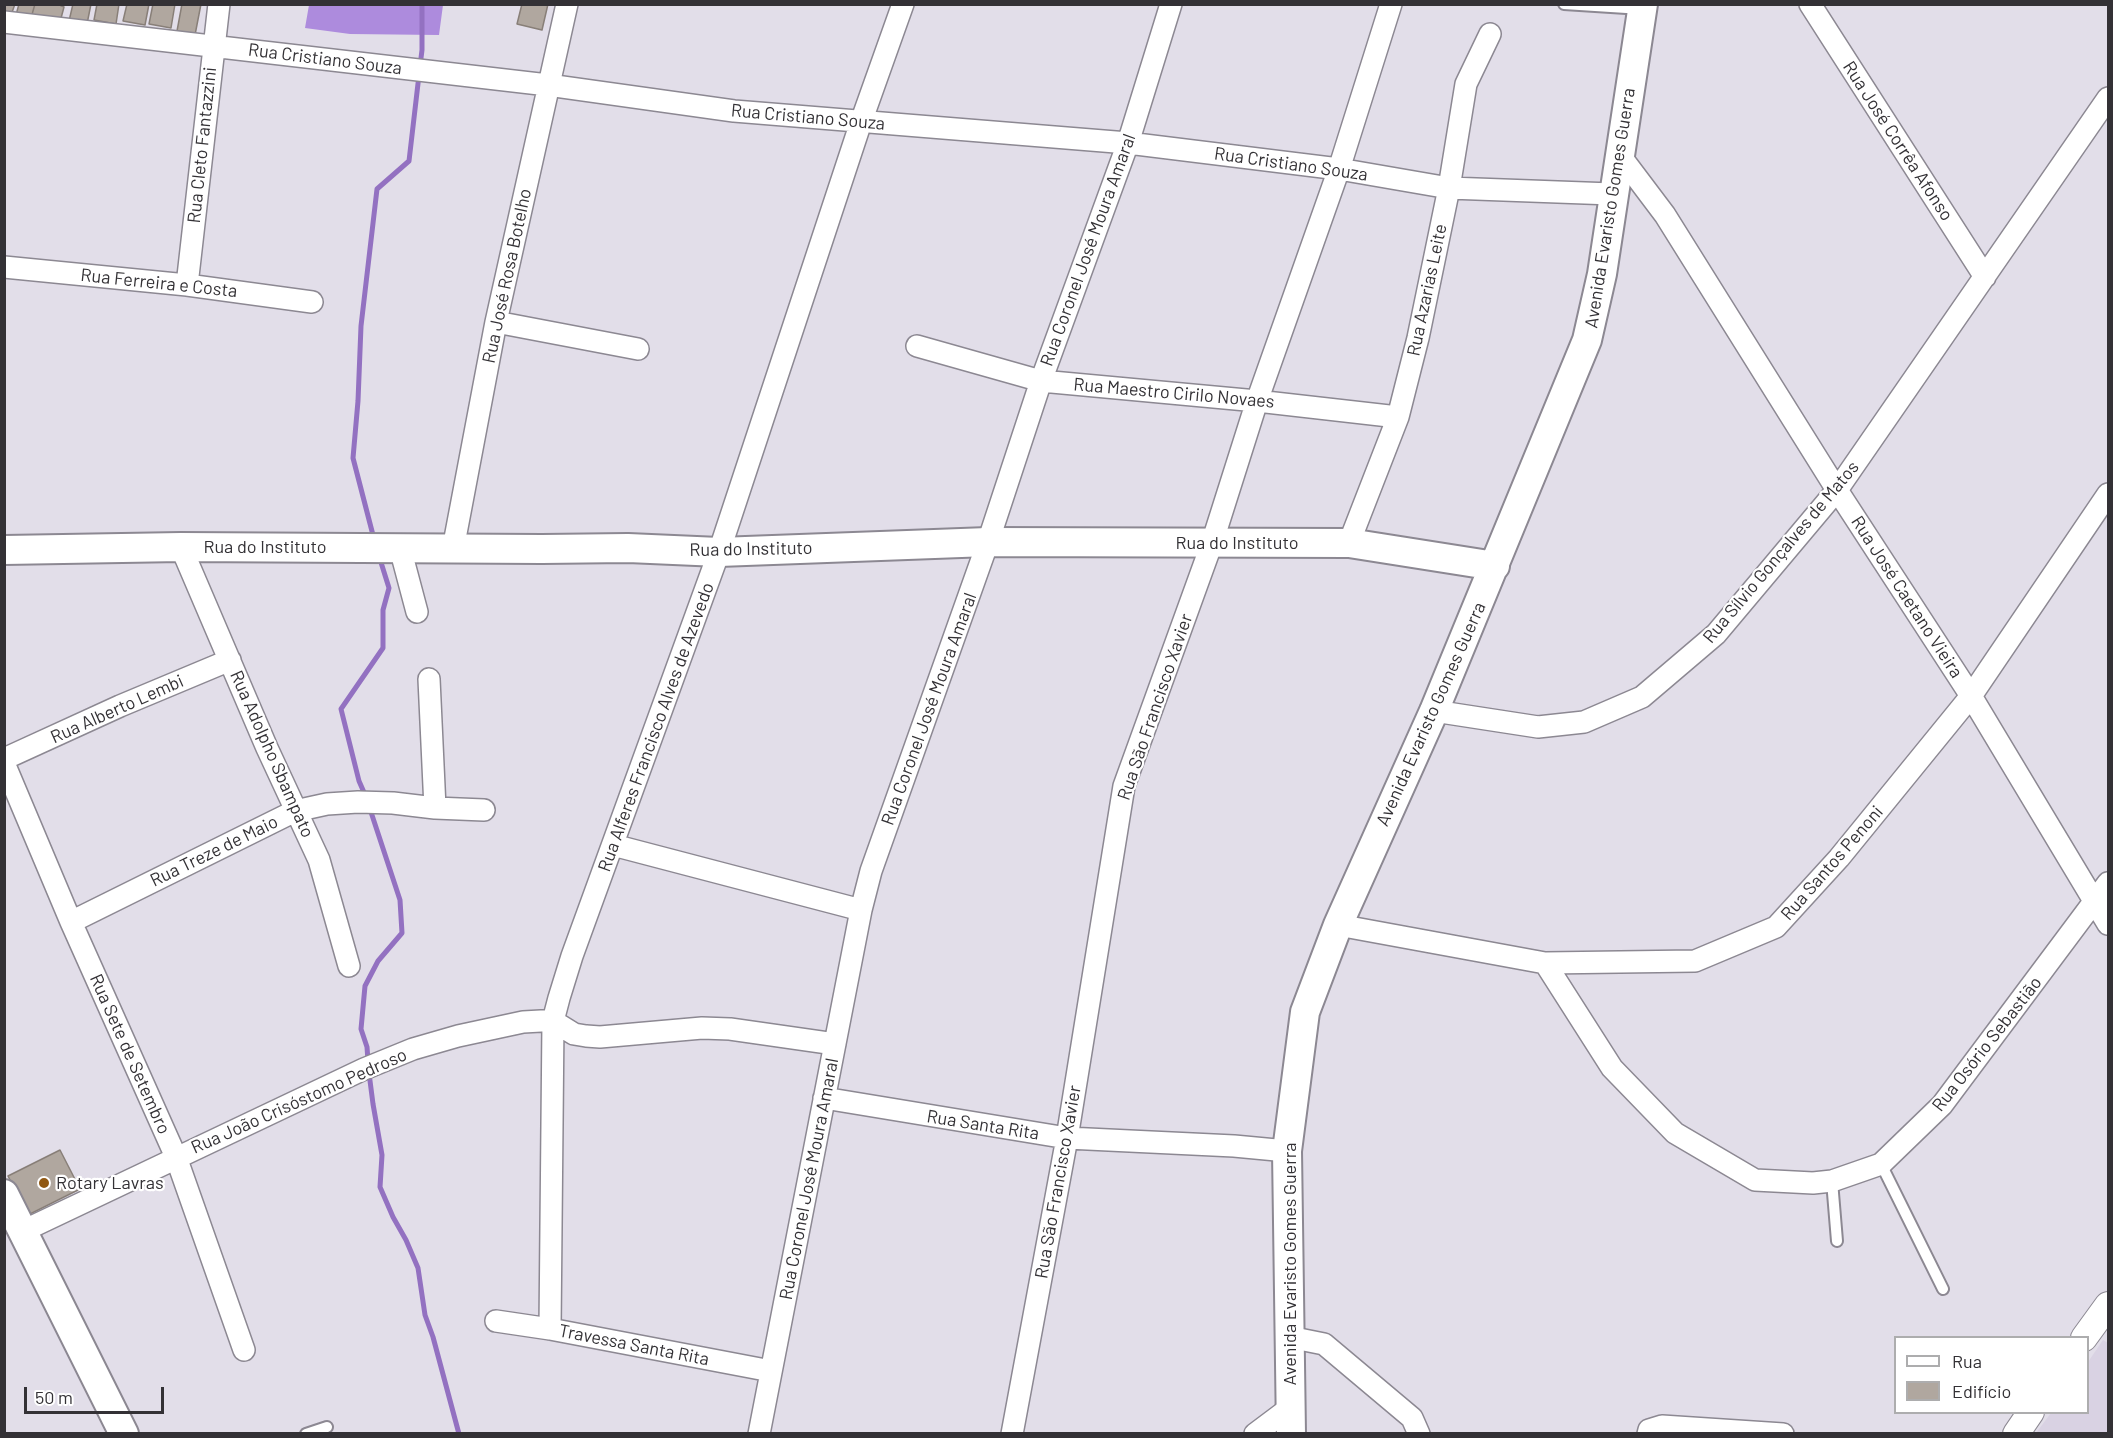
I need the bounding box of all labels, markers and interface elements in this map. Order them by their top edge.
street label: Rua Cristiano Souza [247,39,403,79]
street label: Rua José Corrêa Afonso [1838,57,1958,225]
street label: Rua Cleto Fantazzini [183,66,221,224]
street label: Avenida Evaristo Gomes Guerra [1580,86,1640,330]
street label: Rua Cristiano Souza [730,100,886,134]
street label: Rua Coronel José Moura Amaral [1036,131,1140,369]
street label: Rua Cristiano Souza [1213,143,1369,185]
street label: Rua José Rosa Botelho [478,187,536,365]
street label: Rua Azarias Leite [1402,222,1452,358]
street label: Rua Ferreira e Costa [80,264,238,302]
street label: Rua Maestro Cirilo Novaes [1073,373,1275,413]
street label: Rua Sílvio Gonçalves de Matos [1698,456,1864,648]
street label: Rua José Caetano Vieira [1847,512,1967,682]
street label: Rua do Instituto [1175,532,1299,554]
street label: Rua do Instituto [203,536,327,558]
street label: Rua do Instituto [689,537,813,561]
street label: Rua Alferes Francisco Alves de Azevedo [593,579,719,875]
street label: Rua Coronel José Moura Amaral [877,590,981,828]
street label: Avenida Evaristo Gomes Guerra [1372,599,1490,829]
street label: Rua São Francisco Xavier [1113,611,1197,803]
street label: Rua Adolpho Sbampato [225,667,319,841]
street label: Rua Alberto Lembi [47,670,187,748]
street label: Rua Santos Penoni [1776,801,1888,925]
street label: Rua Treze de Maio [147,811,281,891]
street label: Rua Sete de Setembro [85,971,175,1137]
street label: Rua Osório Sebastião [1928,972,2046,1116]
street label: Rua João Crisóstomo Pedroso [188,1044,410,1158]
street label: Rua Coronel José Moura Amaral [775,1056,843,1302]
street label: Rua São Francisco Xavier [1030,1084,1086,1280]
street label: Rua Santa Rita [925,1105,1041,1145]
street label: Avenida Evaristo Gomes Guerra [1279,1143,1301,1385]
place label: Rotary Lavras [56,1172,164,1194]
marker: Rotary Lavras [37,1176,51,1190]
street label: Travessa Santa Rita [557,1320,711,1370]
legend [1894,1336,2089,1414]
text: Rua [1952,1350,1982,1372]
scale bar [27,1375,166,1413]
text: Edifício [1952,1380,2011,1402]
text: 50 m [35,1386,73,1408]

